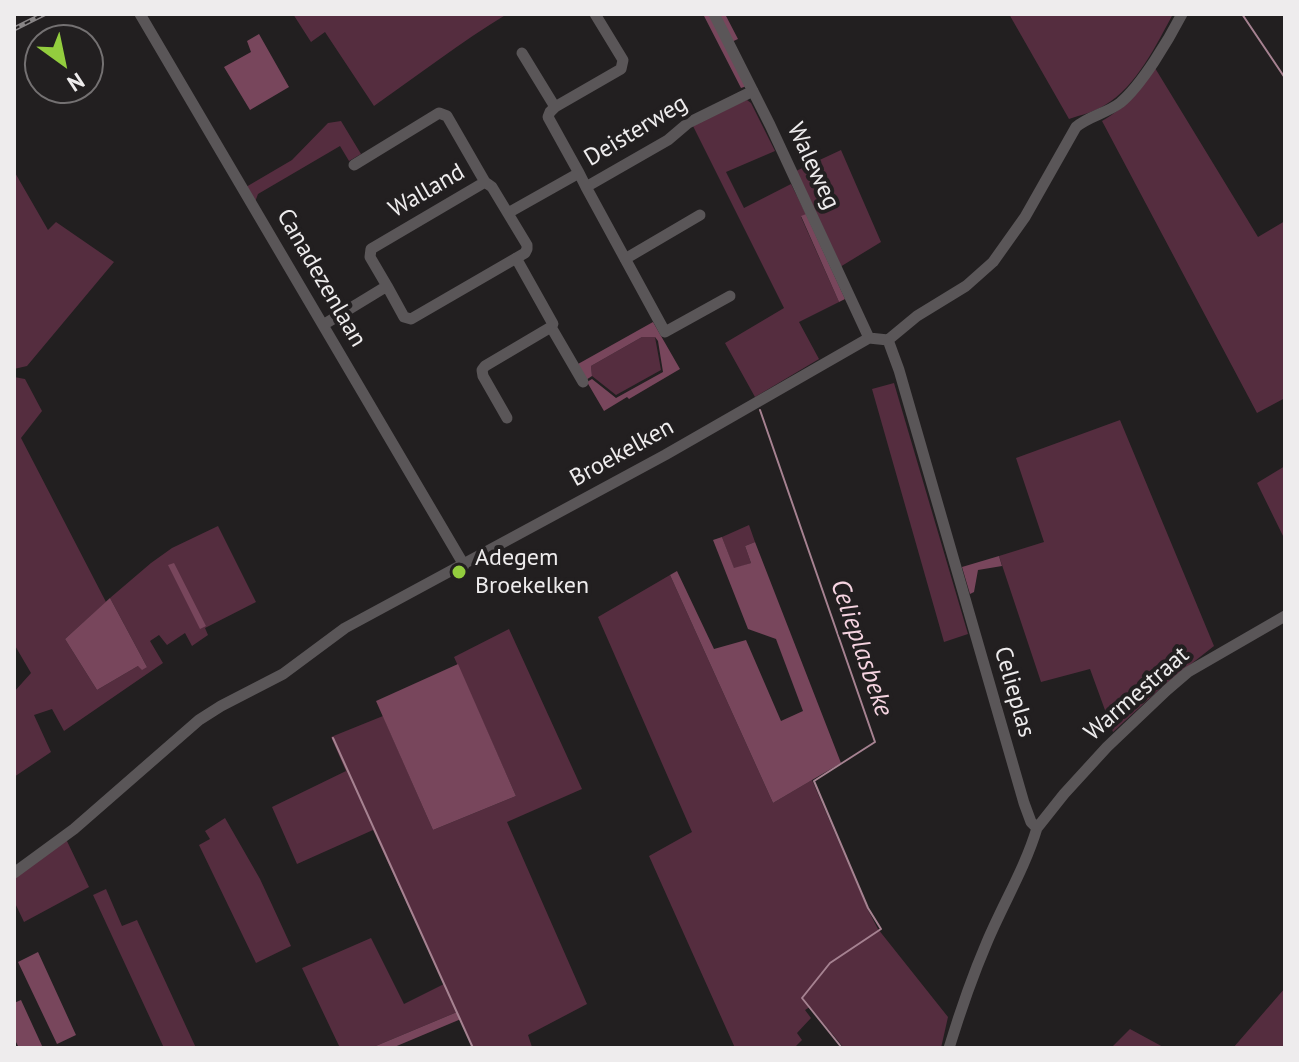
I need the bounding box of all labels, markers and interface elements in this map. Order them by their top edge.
north arrow [24,24,104,104]
text: N [62,67,90,98]
street label: Deisterweg [579,89,693,173]
street label: Waleweg [781,118,845,214]
street label: Walland [384,158,470,224]
street label: Canadezenlaan [270,204,372,352]
street label: Broekelken [565,413,679,493]
place label: Adegem Broekelken [475,544,589,600]
marker: Adegem Broekelken [450,563,468,581]
water label: Celieplasbeke [823,575,899,721]
street label: Warmestraat [1079,641,1195,747]
street label: Celieplas [987,643,1041,741]

